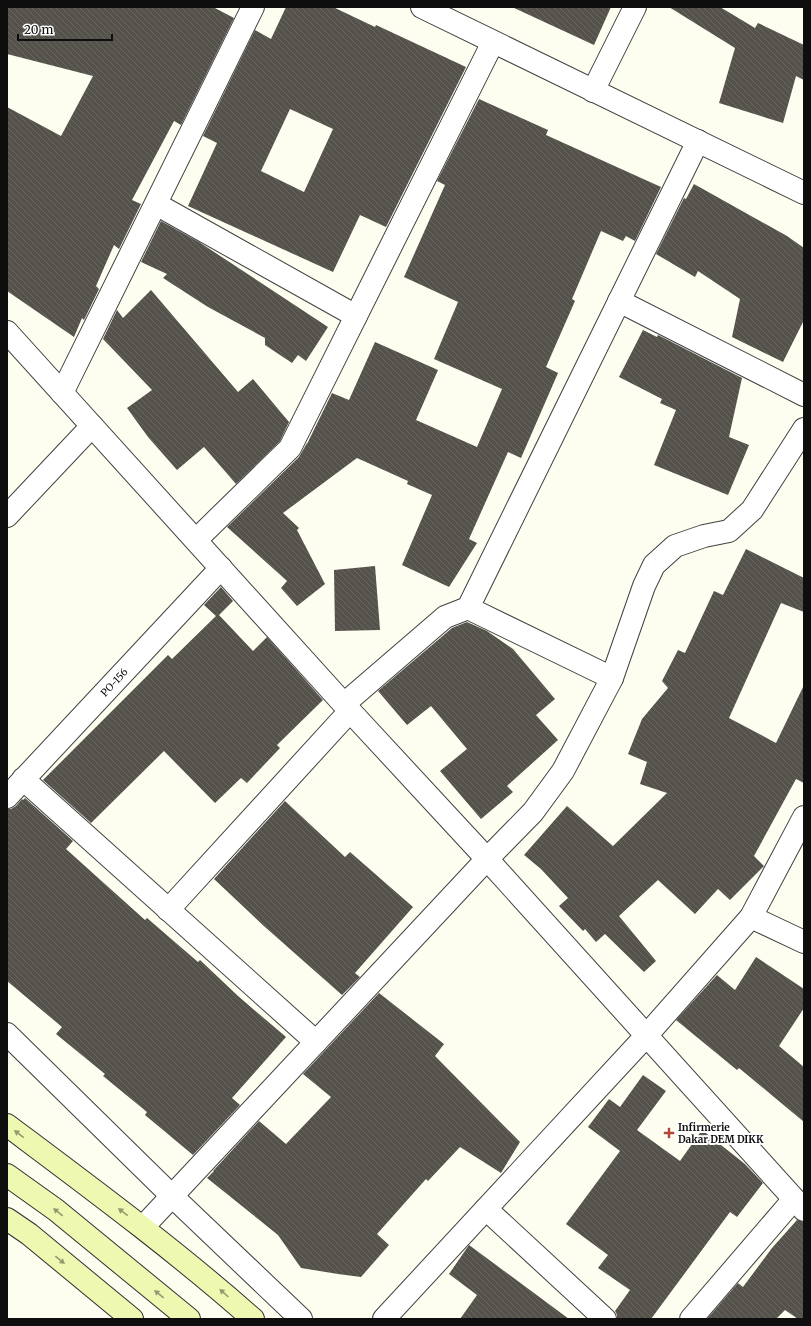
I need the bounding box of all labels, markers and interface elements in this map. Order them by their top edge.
scale bar [18,16,112,42]
text: 20 m [24,22,53,37]
street label: PO-156 [98,666,131,699]
place label: Infirmerie Dakar DEM DIKK [678,1121,764,1146]
marker: Infirmerie Dakar DEM DIKK [663,1127,675,1139]
one-way arrow [13,1130,24,1138]
one-way arrow [53,1208,64,1217]
one-way arrow [117,1208,128,1216]
one-way arrow [55,1255,65,1264]
one-way arrow [219,1288,229,1298]
one-way arrow [154,1290,164,1299]

